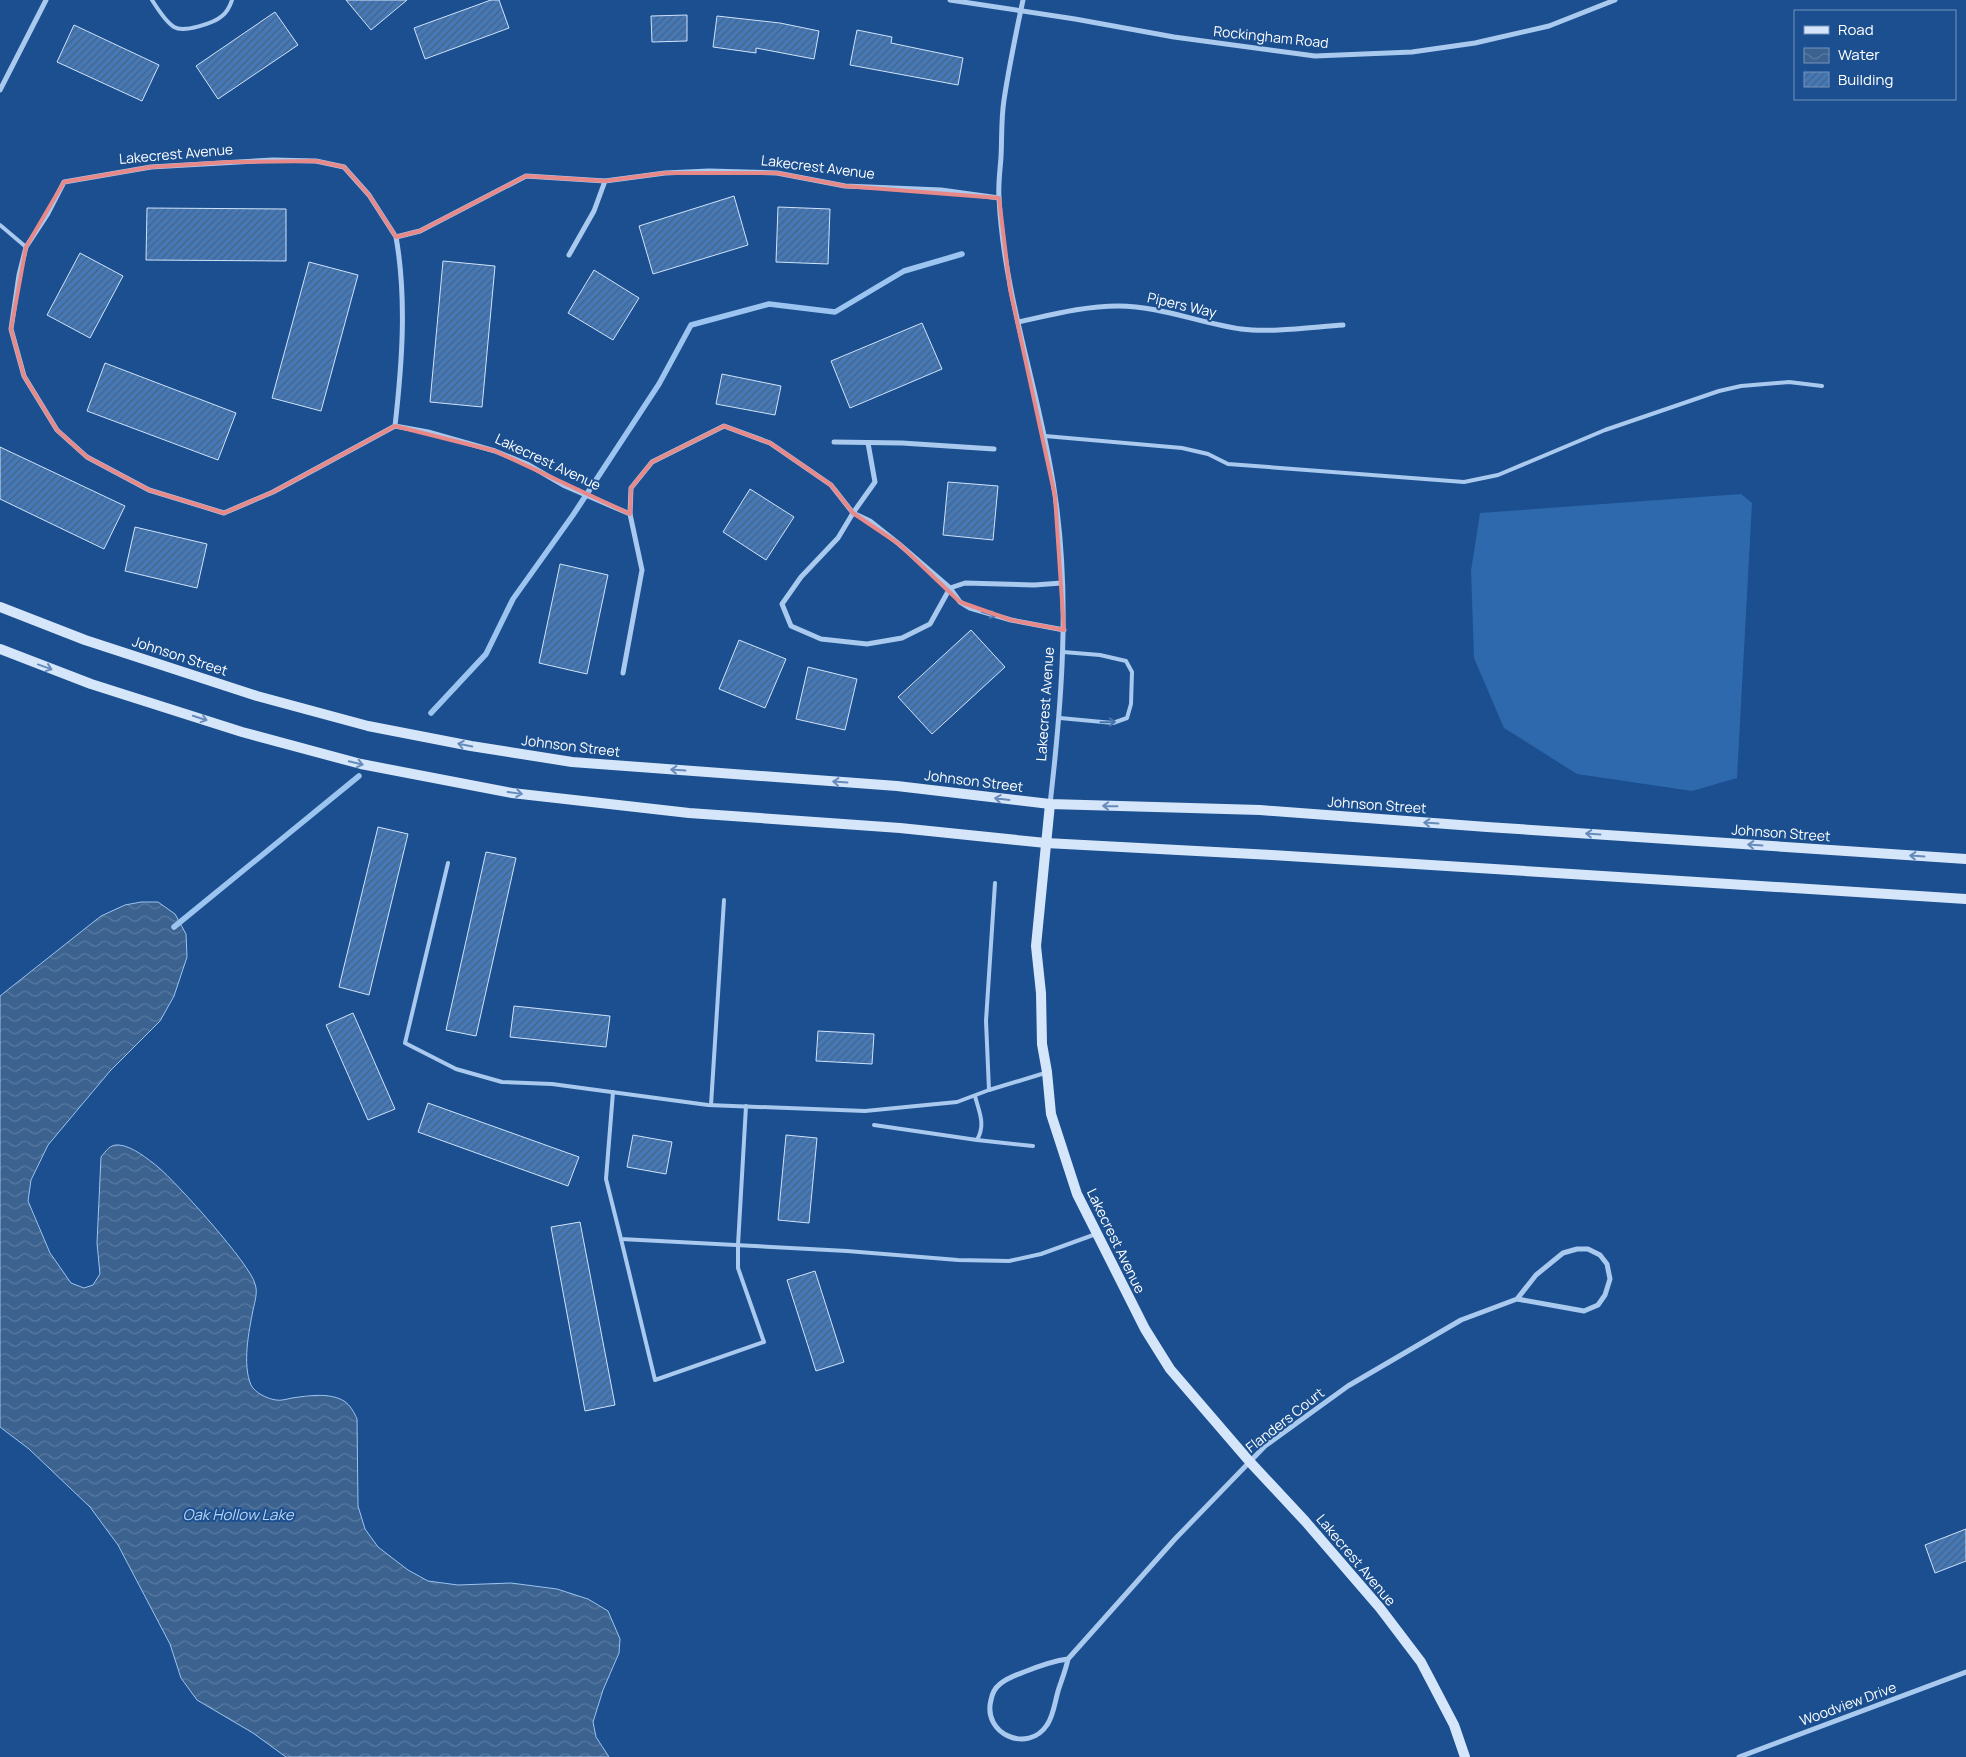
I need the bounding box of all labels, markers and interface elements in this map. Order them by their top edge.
legend [1794,10,1956,100]
text: Road [1838,19,1874,40]
street label: Rockingham Road [1213,21,1330,52]
text: Water [1838,44,1880,65]
text: Building [1838,69,1893,90]
street label: Lakecrest Avenue [118,139,234,168]
street label: Lakecrest Avenue [760,150,876,183]
street label: Pipers Way [1146,287,1219,322]
street label: Lakecrest Avenue [492,429,604,494]
one-way arrow [981,609,997,619]
street label: Johnson Street [130,631,231,680]
street label: Lakecrest Avenue [1031,646,1058,762]
one-way arrow [37,663,53,672]
one-way arrow [191,714,207,724]
one-way arrow [1100,717,1116,727]
street label: Johnson Street [521,730,622,761]
one-way arrow [457,740,473,749]
one-way arrow [347,759,363,768]
one-way arrow [670,765,686,775]
street label: Johnson Street [924,765,1025,796]
one-way arrow [832,777,848,787]
one-way arrow [507,789,523,799]
street label: Johnson Street [1327,792,1428,817]
one-way arrow [994,794,1010,804]
one-way arrow [1102,801,1118,811]
one-way arrow [1423,818,1439,827]
street label: Johnson Street [1731,820,1832,845]
one-way arrow [1585,830,1601,839]
one-way arrow [1747,841,1763,850]
one-way arrow [1910,851,1926,861]
street label: Lakecrest Avenue [1083,1185,1150,1296]
street label: Flanders Court [1241,1383,1328,1456]
water label: Oak Hollow Lake [183,1504,295,1525]
street label: Lakecrest Avenue [1312,1510,1400,1610]
street label: Woodview Drive [1797,1677,1899,1730]

